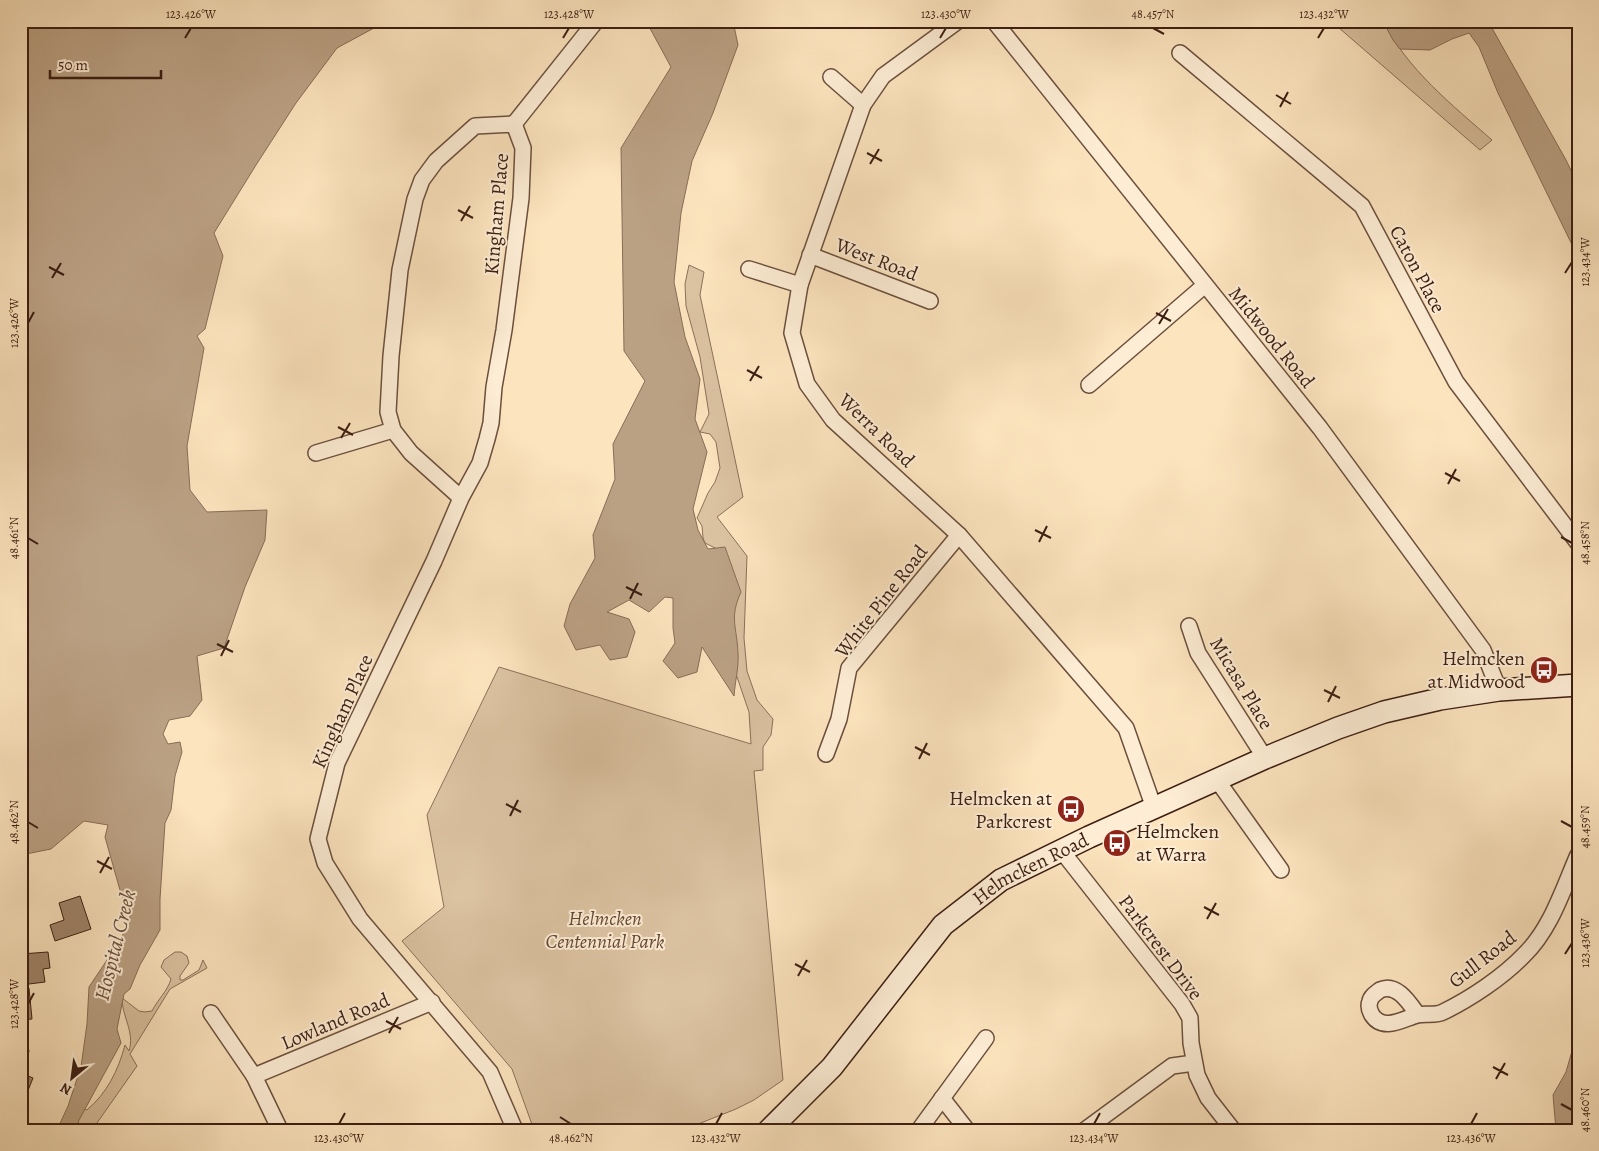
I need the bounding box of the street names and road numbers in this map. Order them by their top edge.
street label: Kingham Place [478,152,515,276]
street label: Caton Place [1383,221,1452,318]
street label: West Road [831,231,922,288]
street label: Midwood Road [1222,281,1321,394]
street label: Werra Road [832,387,921,474]
street label: White Pine Road [828,539,934,664]
street label: Micasa Place [1203,632,1280,735]
street label: Kingham Place [305,650,380,772]
street label: Helmcken Road [967,826,1093,911]
street label: Parkcrest Drive [1112,889,1209,1006]
street label: Gull Road [1443,924,1522,994]
street label: Lowland Road [277,986,394,1056]

